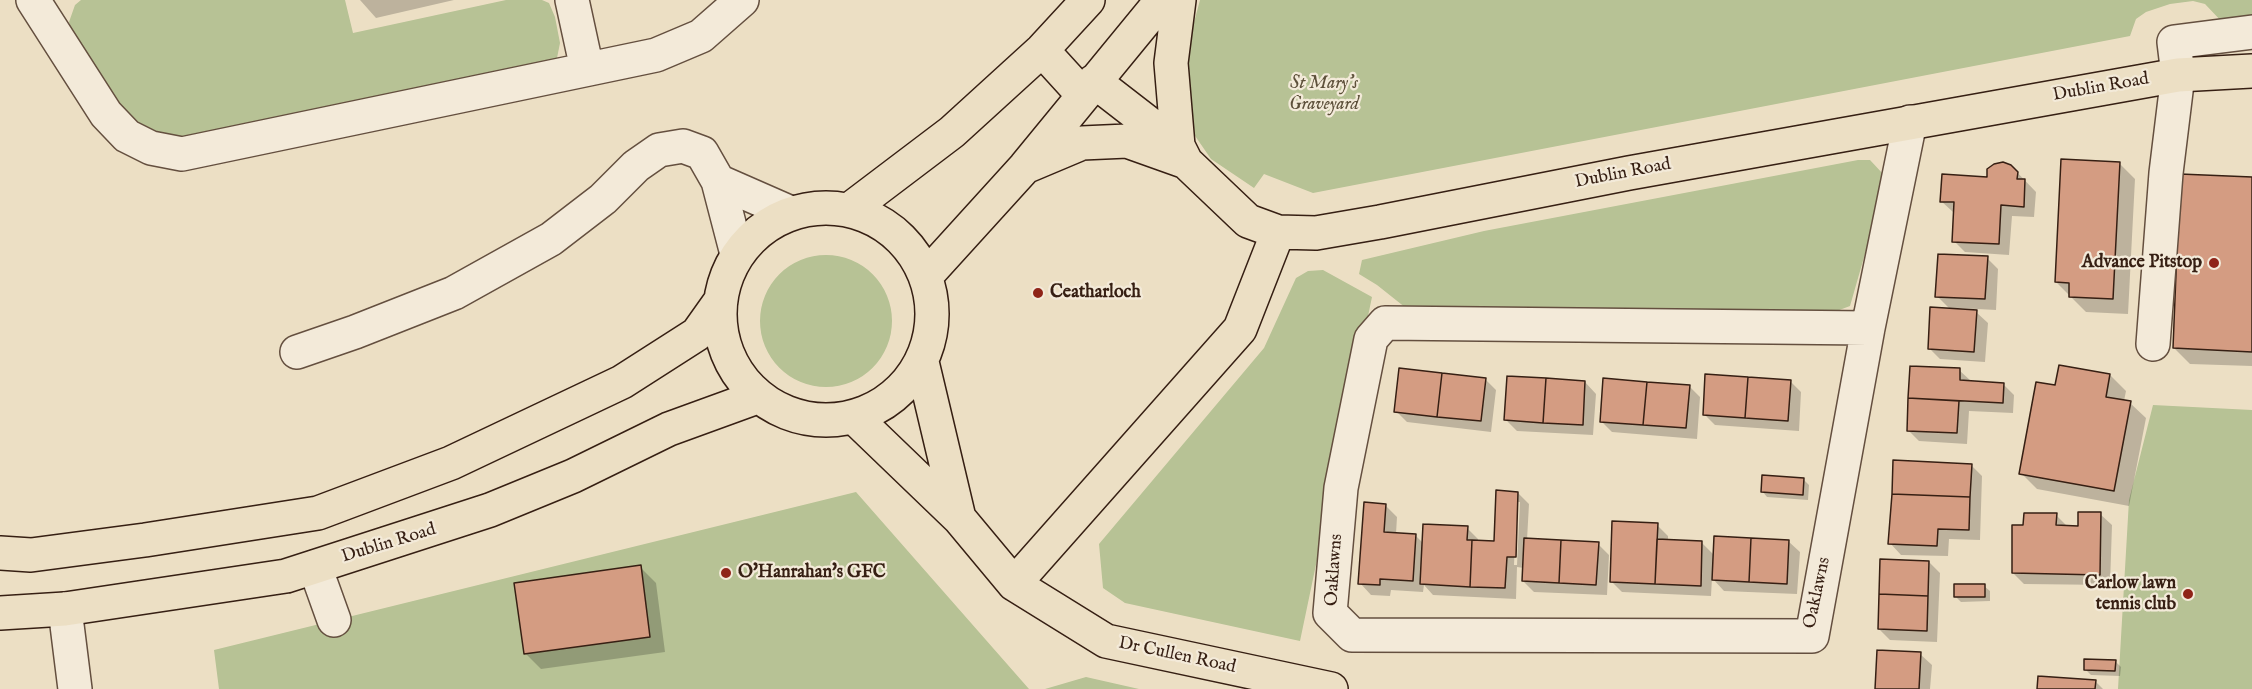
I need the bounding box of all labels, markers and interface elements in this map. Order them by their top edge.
street label: Dublin Road [2051,69,2151,107]
park label: St Mary's Graveyard [1289,73,1359,116]
street label: Dublin Road [1573,154,1673,194]
place label: Advance Pitstop [2082,252,2202,274]
marker: Advance Pitstop [2207,256,2221,270]
place label: Ceatharloch [1050,282,1141,304]
marker: Ceatharloch [1031,286,1045,300]
street label: Dublin Road [339,519,439,569]
street label: Oaklawns [1322,533,1348,607]
street label: Oaklawns [1800,555,1836,631]
place label: O'Hanrahan's GFC [738,562,886,584]
marker: O'Hanrahan's GFC [719,566,733,580]
place label: Carlow lawn tennis club [2085,573,2176,616]
marker: Carlow lawn tennis club [2181,587,2195,601]
street label: Dr Cullen Road [1116,633,1238,679]

